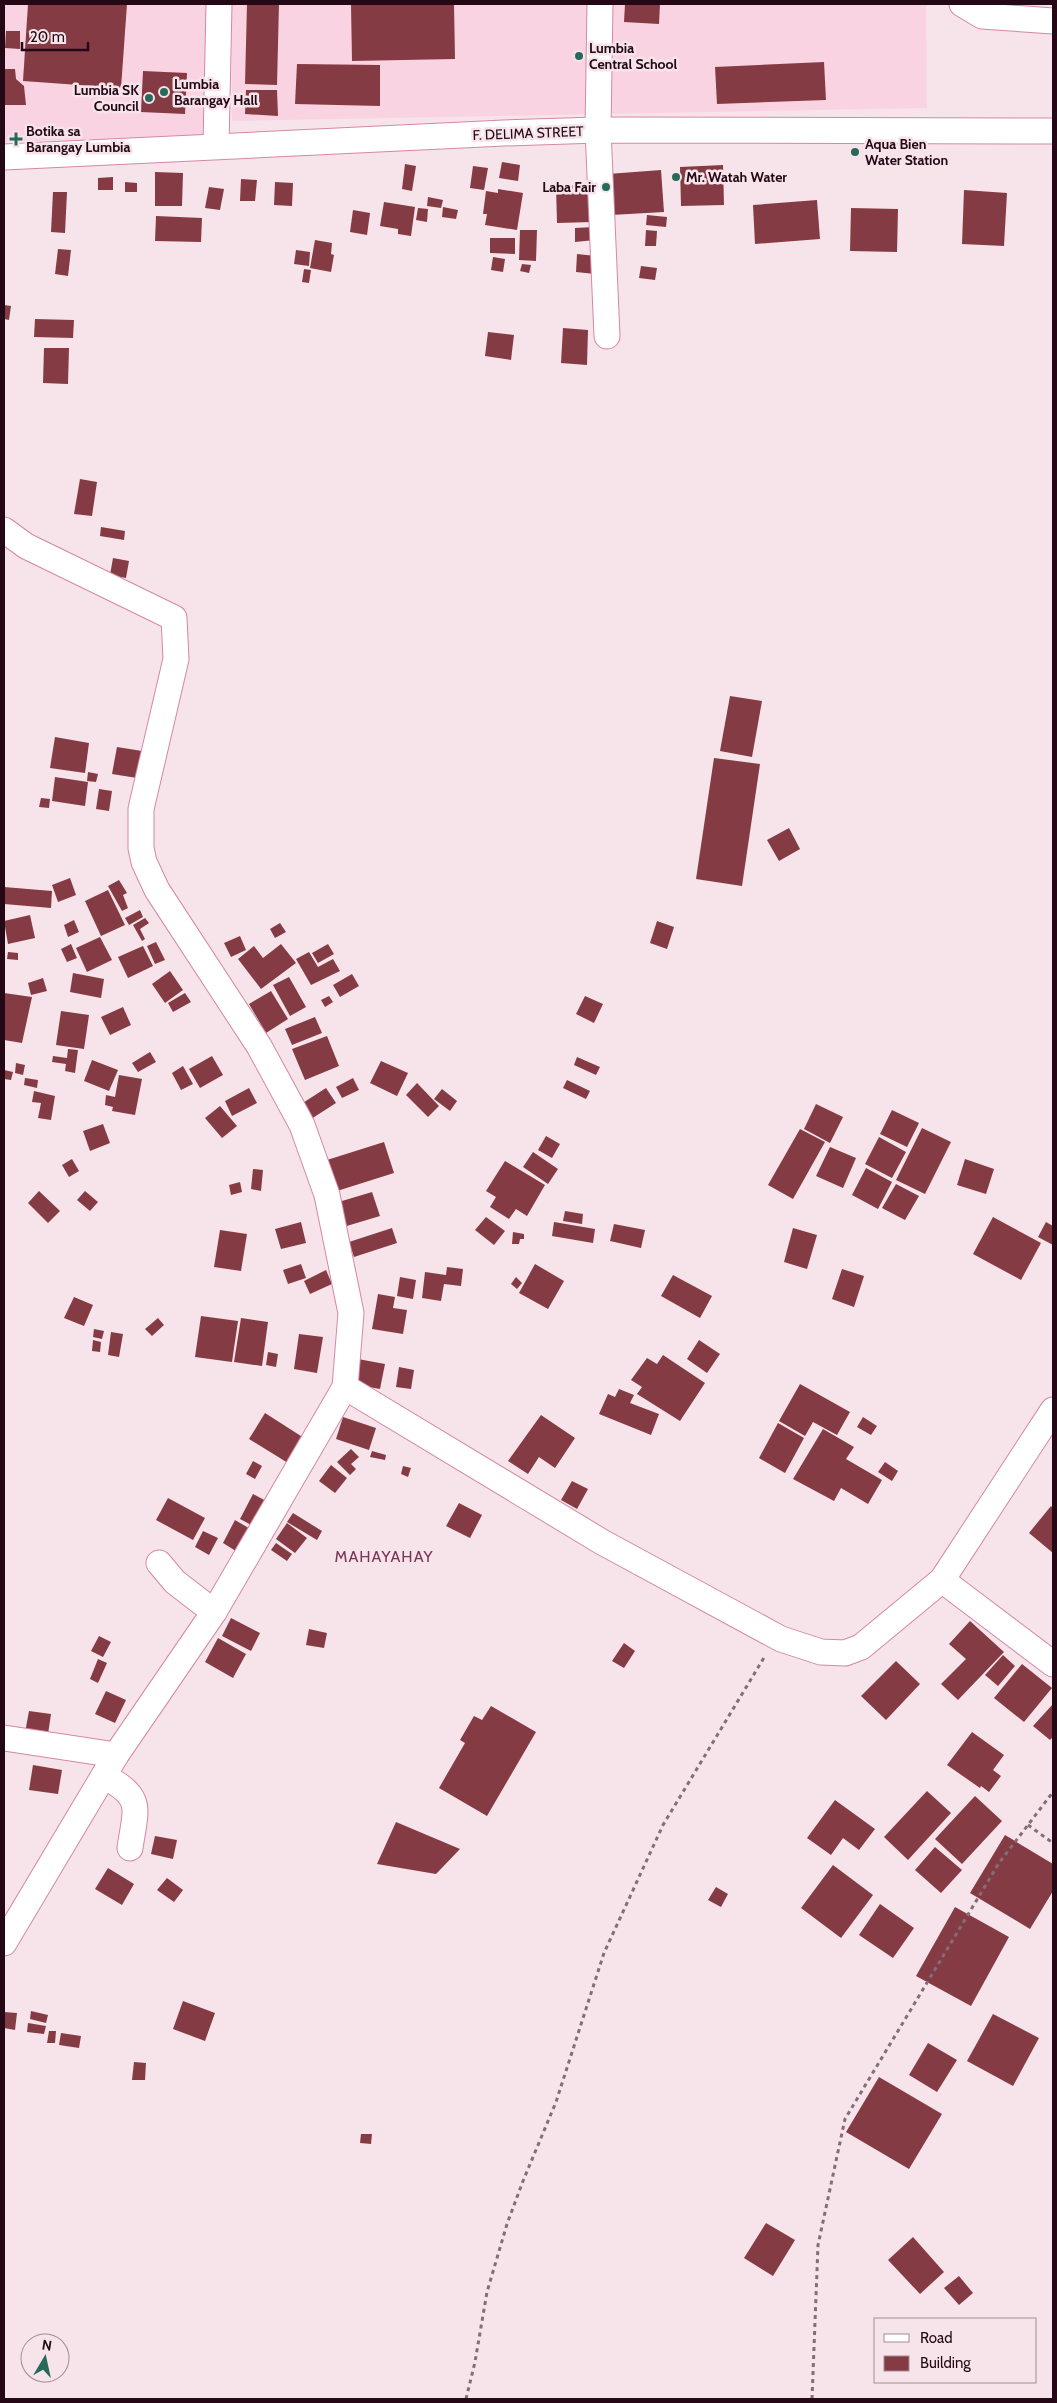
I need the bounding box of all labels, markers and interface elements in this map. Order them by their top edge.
scale bar [22,20,89,52]
text: 20 m [30,28,65,46]
place label: Lumbia Central School [589,39,678,73]
marker: Lumbia Central School [573,50,585,62]
place label: Lumbia Barangay Hall [174,75,258,109]
place label: Lumbia SK Council [74,81,139,115]
marker: Lumbia Barangay Hall [158,86,170,98]
marker: Lumbia SK Council [143,92,155,104]
place label: Botika sa Barangay Lumbia [26,122,130,156]
street label: F. DELIMA STREET [472,122,584,144]
marker: Botika sa Barangay Lumbia [10,133,22,145]
place label: Aqua Bien Water Station [865,135,948,169]
marker: Aqua Bien Water Station [849,146,861,158]
place label: Mr. Watah Water [686,168,787,186]
marker: Mr. Watah Water [670,171,682,183]
place label: Laba Fair [542,178,596,196]
marker: Laba Fair [600,181,612,193]
district label: MAHAYAHAY [334,1547,434,1566]
legend [874,2318,1037,2383]
text: Road [920,2329,953,2347]
north arrow [20,2333,70,2383]
text: N [41,2335,53,2355]
text: Building [920,2354,971,2372]

